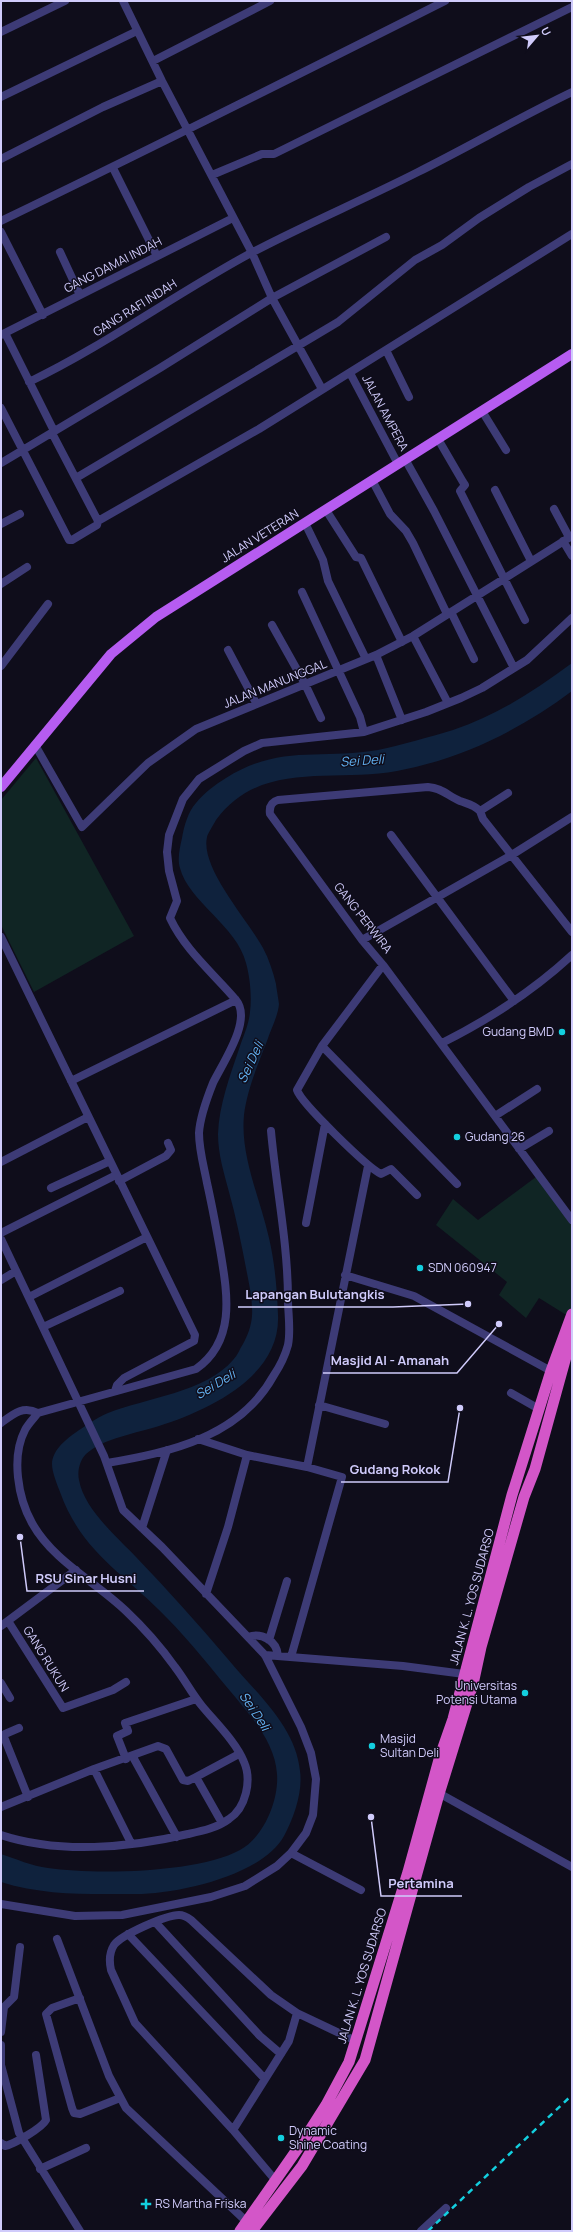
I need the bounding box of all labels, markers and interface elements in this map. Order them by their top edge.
north arrow [517,16,557,56]
text: U [538,24,555,38]
street label: GANG DAMAI INDAH [61,232,165,297]
street label: GANG RAFI INDAH [90,275,180,340]
street label: JALAN AMPERA [358,372,413,454]
street label: JALAN VETERAN [218,505,302,566]
street label: JALAN MANUNGGAL [221,655,329,712]
water label: Sei Deli [340,749,386,771]
street label: GANG PERWIRA [330,879,397,957]
place label: Gudang BMD [483,1023,554,1040]
marker: Gudang BMD [557,1027,567,1037]
water label: Sei Deli [233,1037,268,1086]
place label: Gudang 26 [465,1128,525,1145]
marker: Gudang 26 [452,1132,462,1142]
place label: SDN 060947 [428,1259,497,1276]
marker: SDN 060947 [415,1263,425,1273]
callout: Lapangan Bulutangkis [238,1282,393,1307]
text: Lapangan Bulutangkis [245,1285,385,1303]
callout: Masjid Al - Amanah [323,1348,457,1373]
text: Masjid Al - Amanah [331,1351,449,1369]
water label: Sei Deli [192,1364,240,1403]
callout: Gudang Rokok [341,1457,448,1482]
text: Gudang Rokok [350,1460,441,1478]
street label: JALAN K. L. YOS SUDARSO [445,1526,498,1667]
callout: RSU Sinar Husni [27,1566,144,1591]
text: RSU Sinar Husni [35,1569,137,1587]
street label: GANG RUKUN [19,1623,73,1695]
place label: Universitas Potensi Utama [436,1677,517,1708]
water label: Sei Deli [235,1688,276,1736]
marker: Universitas Potensi Utama [520,1688,530,1698]
place label: Masjid Sultan Deli [380,1730,439,1761]
marker: Masjid Sultan Deli [367,1741,377,1751]
callout: Pertamina [381,1871,462,1896]
text: Pertamina [388,1874,454,1892]
street label: JALAN K. L. YOS SUDARSO [333,1906,390,2046]
place label: Dynamic Shine Coating [289,2122,367,2153]
marker: Dynamic Shine Coating [276,2133,286,2143]
place label: RS Martha Friska [155,2195,247,2212]
marker: RS Martha Friska [140,2198,152,2210]

